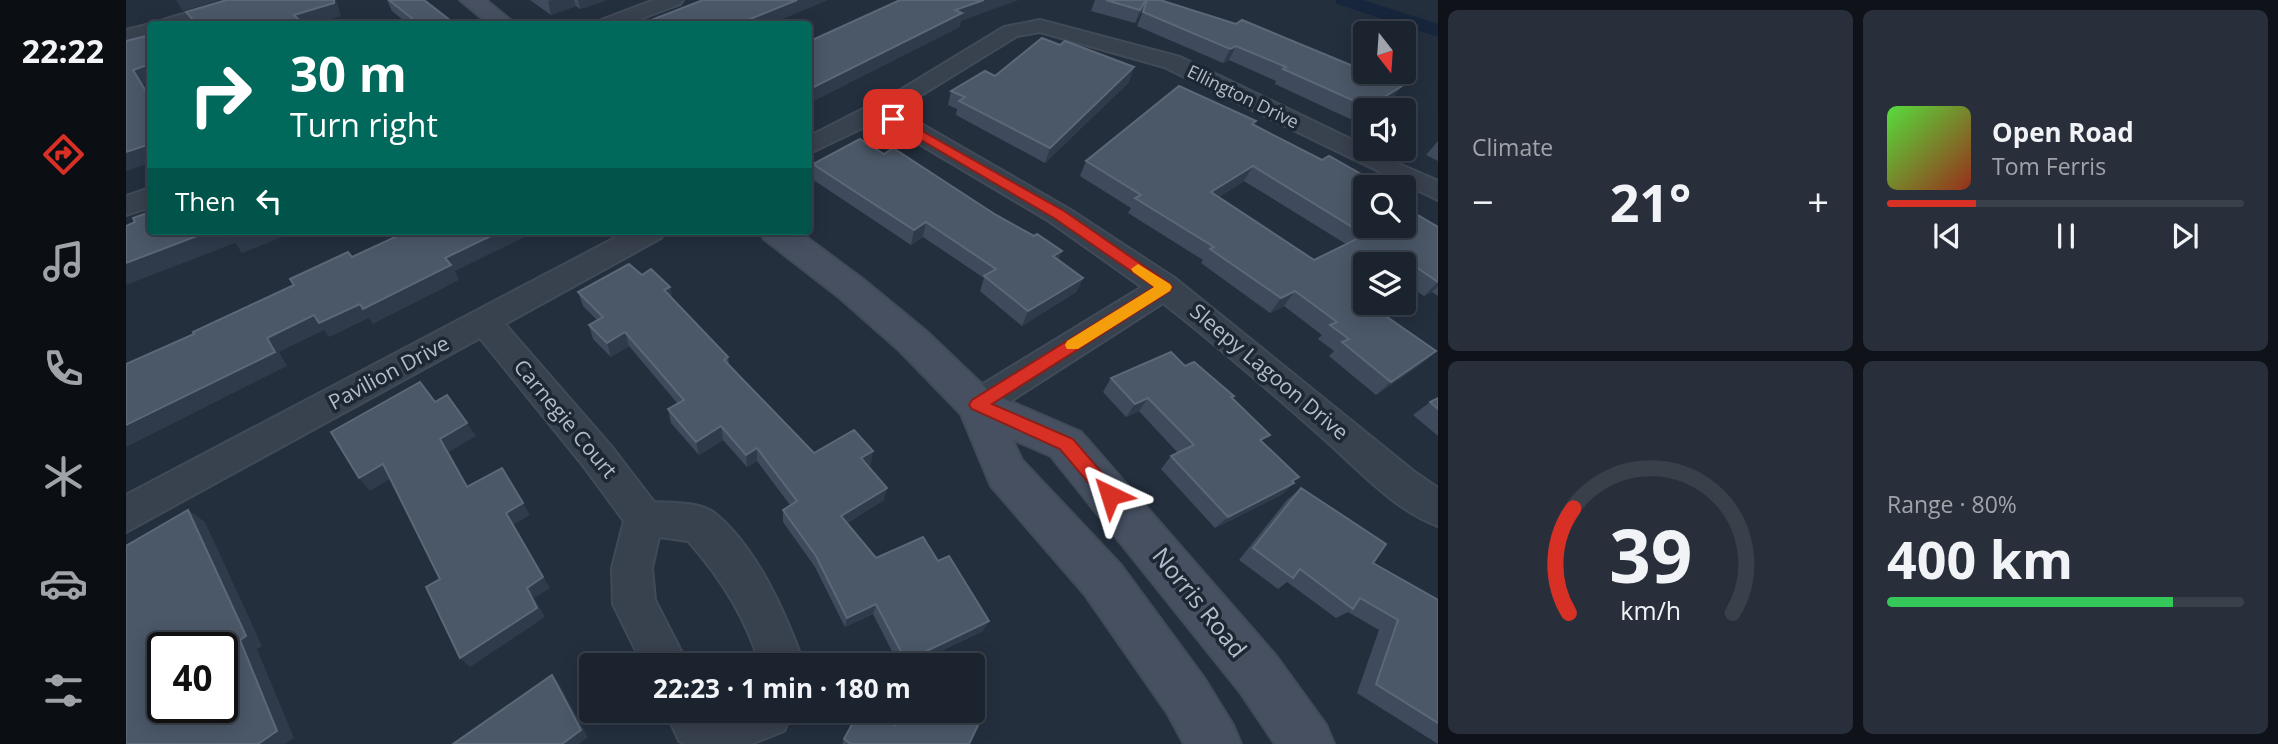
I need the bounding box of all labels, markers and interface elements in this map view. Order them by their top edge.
north arrow [1353,21,1416,84]
map controls [1353,21,1416,315]
text: 22:22 [22,29,104,72]
text: 30 m [290,40,407,106]
icon: right [175,49,266,140]
street label: Ellington Drive [1184,59,1303,134]
pin [863,89,923,149]
button: sound [1353,98,1416,161]
icon: arrive [874,100,912,138]
text: Turn right [290,103,438,146]
text: Open Road [1992,114,2134,150]
icon: directions [39,130,88,179]
text: Climate [1472,131,1553,163]
text: Tom Ferris [1992,150,2106,182]
text: 21° [1610,166,1691,237]
button: search [1353,175,1416,238]
text: − [1472,175,1494,227]
text: + [1807,175,1829,227]
icon: left [250,182,288,220]
text: Then [175,183,236,219]
icon: previous [1928,217,1966,255]
icon: pause [2047,217,2085,255]
icon: next [2166,217,2204,255]
icon: music [39,237,88,286]
button: layers [1353,252,1416,315]
street label: Sleepy Lagoon Drive [1185,297,1355,446]
street label: Pavilion Drive [323,329,454,416]
icon: phone [39,344,88,393]
street label: Carnegie Court [508,353,624,484]
icon: climate [39,452,88,501]
position arrow [1073,458,1147,532]
text: Range · 80% [1887,488,2017,520]
text: 39 [1609,506,1692,605]
text: 400 km [1887,523,2073,594]
street label: Norris Road [1145,540,1255,664]
icon: car [39,559,88,608]
text: km/h [1620,593,1681,627]
speed limit sign: 40 [147,632,238,723]
icon: filters [39,666,88,715]
text: 22:23 · 1 min · 180 m [653,670,911,706]

